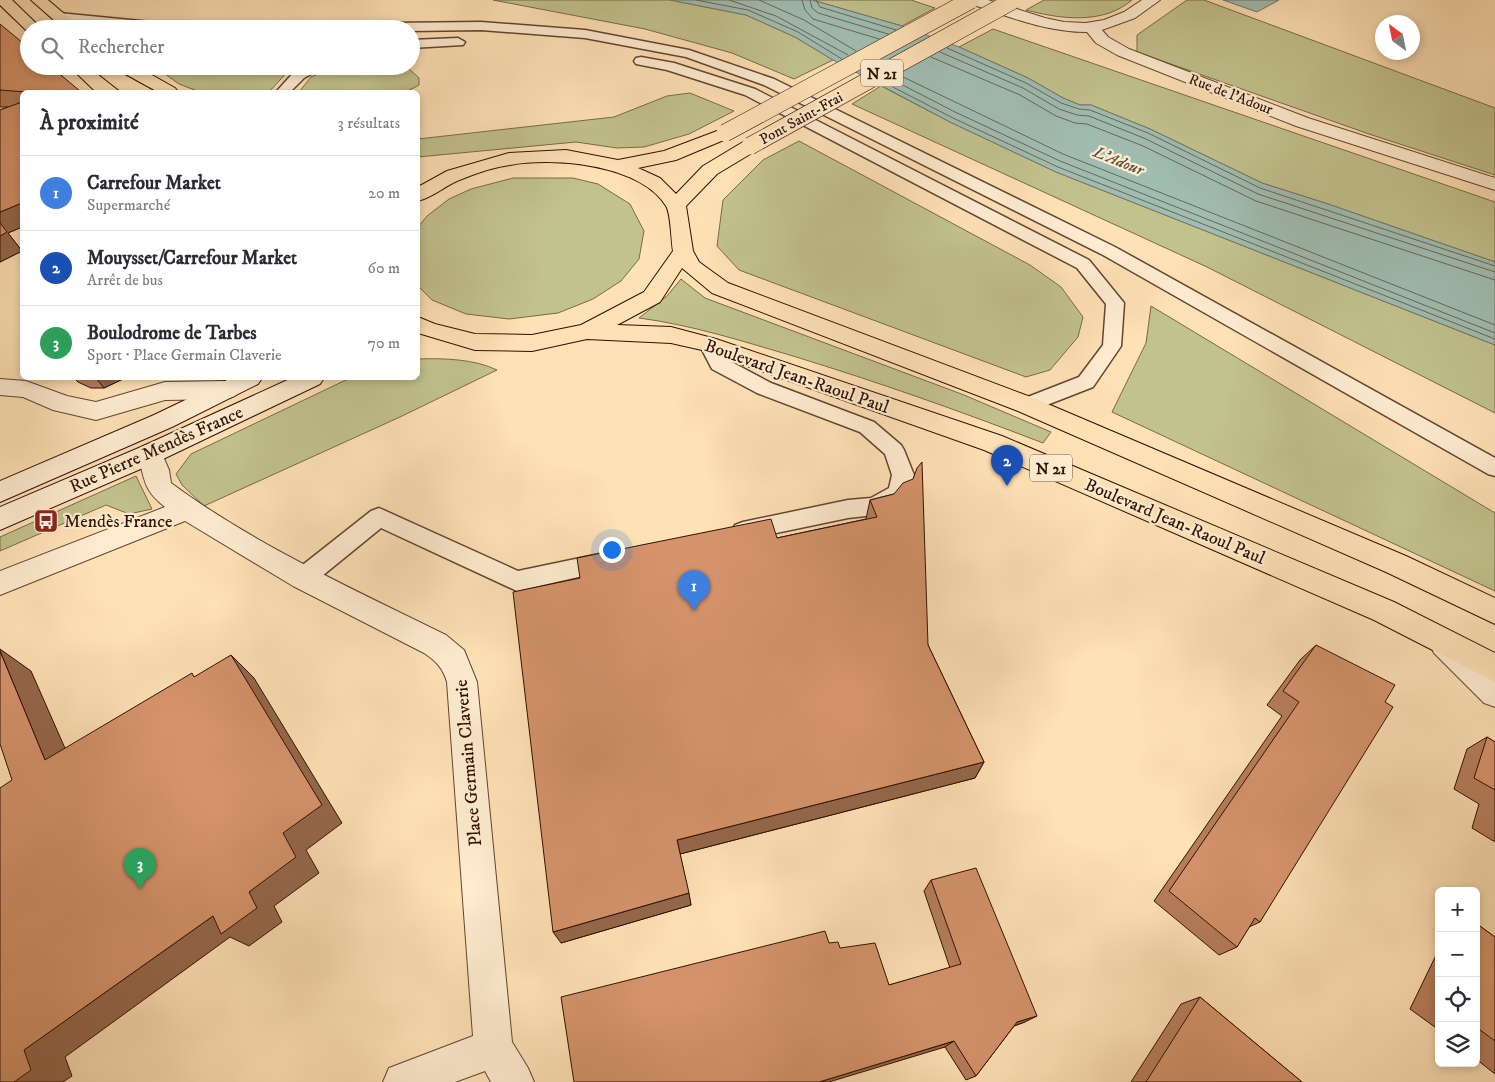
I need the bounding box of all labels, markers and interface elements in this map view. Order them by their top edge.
north arrow [1375,15,1420,60]
search box [20,20,420,75]
icon: search [38,34,66,62]
text: Rechercher [78,36,164,59]
road number: N 21 [861,59,903,86]
street label: Rue de l'Adour [1186,70,1276,119]
street label: Pont Saint-Frai [756,88,846,149]
text: À proximité [40,110,139,136]
text: 3 résultats [338,113,400,133]
water label: L'Adour [1090,142,1148,180]
text: Carrefour Market [87,172,221,195]
text: 1 [53,183,59,203]
text: 20 m [368,183,400,203]
text: Supermarché [87,195,170,215]
text: Mouysset/Carrefour Market [87,247,297,270]
text: 2 [52,258,60,278]
text: 60 m [368,258,400,278]
text: Arrêt de bus [87,270,163,290]
text: Boulodrome de Tarbes [87,322,257,345]
text: 3 [53,333,59,353]
text: 70 m [368,333,400,353]
street label: Boulevard Jean-Raoul Paul [701,335,892,419]
text: Sport · Place Germain Claverie [87,345,282,365]
street label: Rue Pierre Mendès France [66,402,247,498]
pin: 2 [991,445,1023,486]
road number: N 21 [1030,454,1072,482]
street label: Boulevard Jean-Raoul Paul [1081,474,1269,570]
bus stop icon: Mendès France [33,508,59,534]
place label: Mendès France [64,511,172,533]
your location [599,537,625,563]
pin: 1 [678,570,710,611]
street label: Place Germain Claverie [451,679,487,847]
pin: 3 [124,848,156,889]
map controls [1435,887,1480,1067]
button: + [1435,887,1480,932]
button: − [1435,932,1480,977]
button: locate [1435,977,1480,1022]
button: layers [1435,1022,1480,1067]

